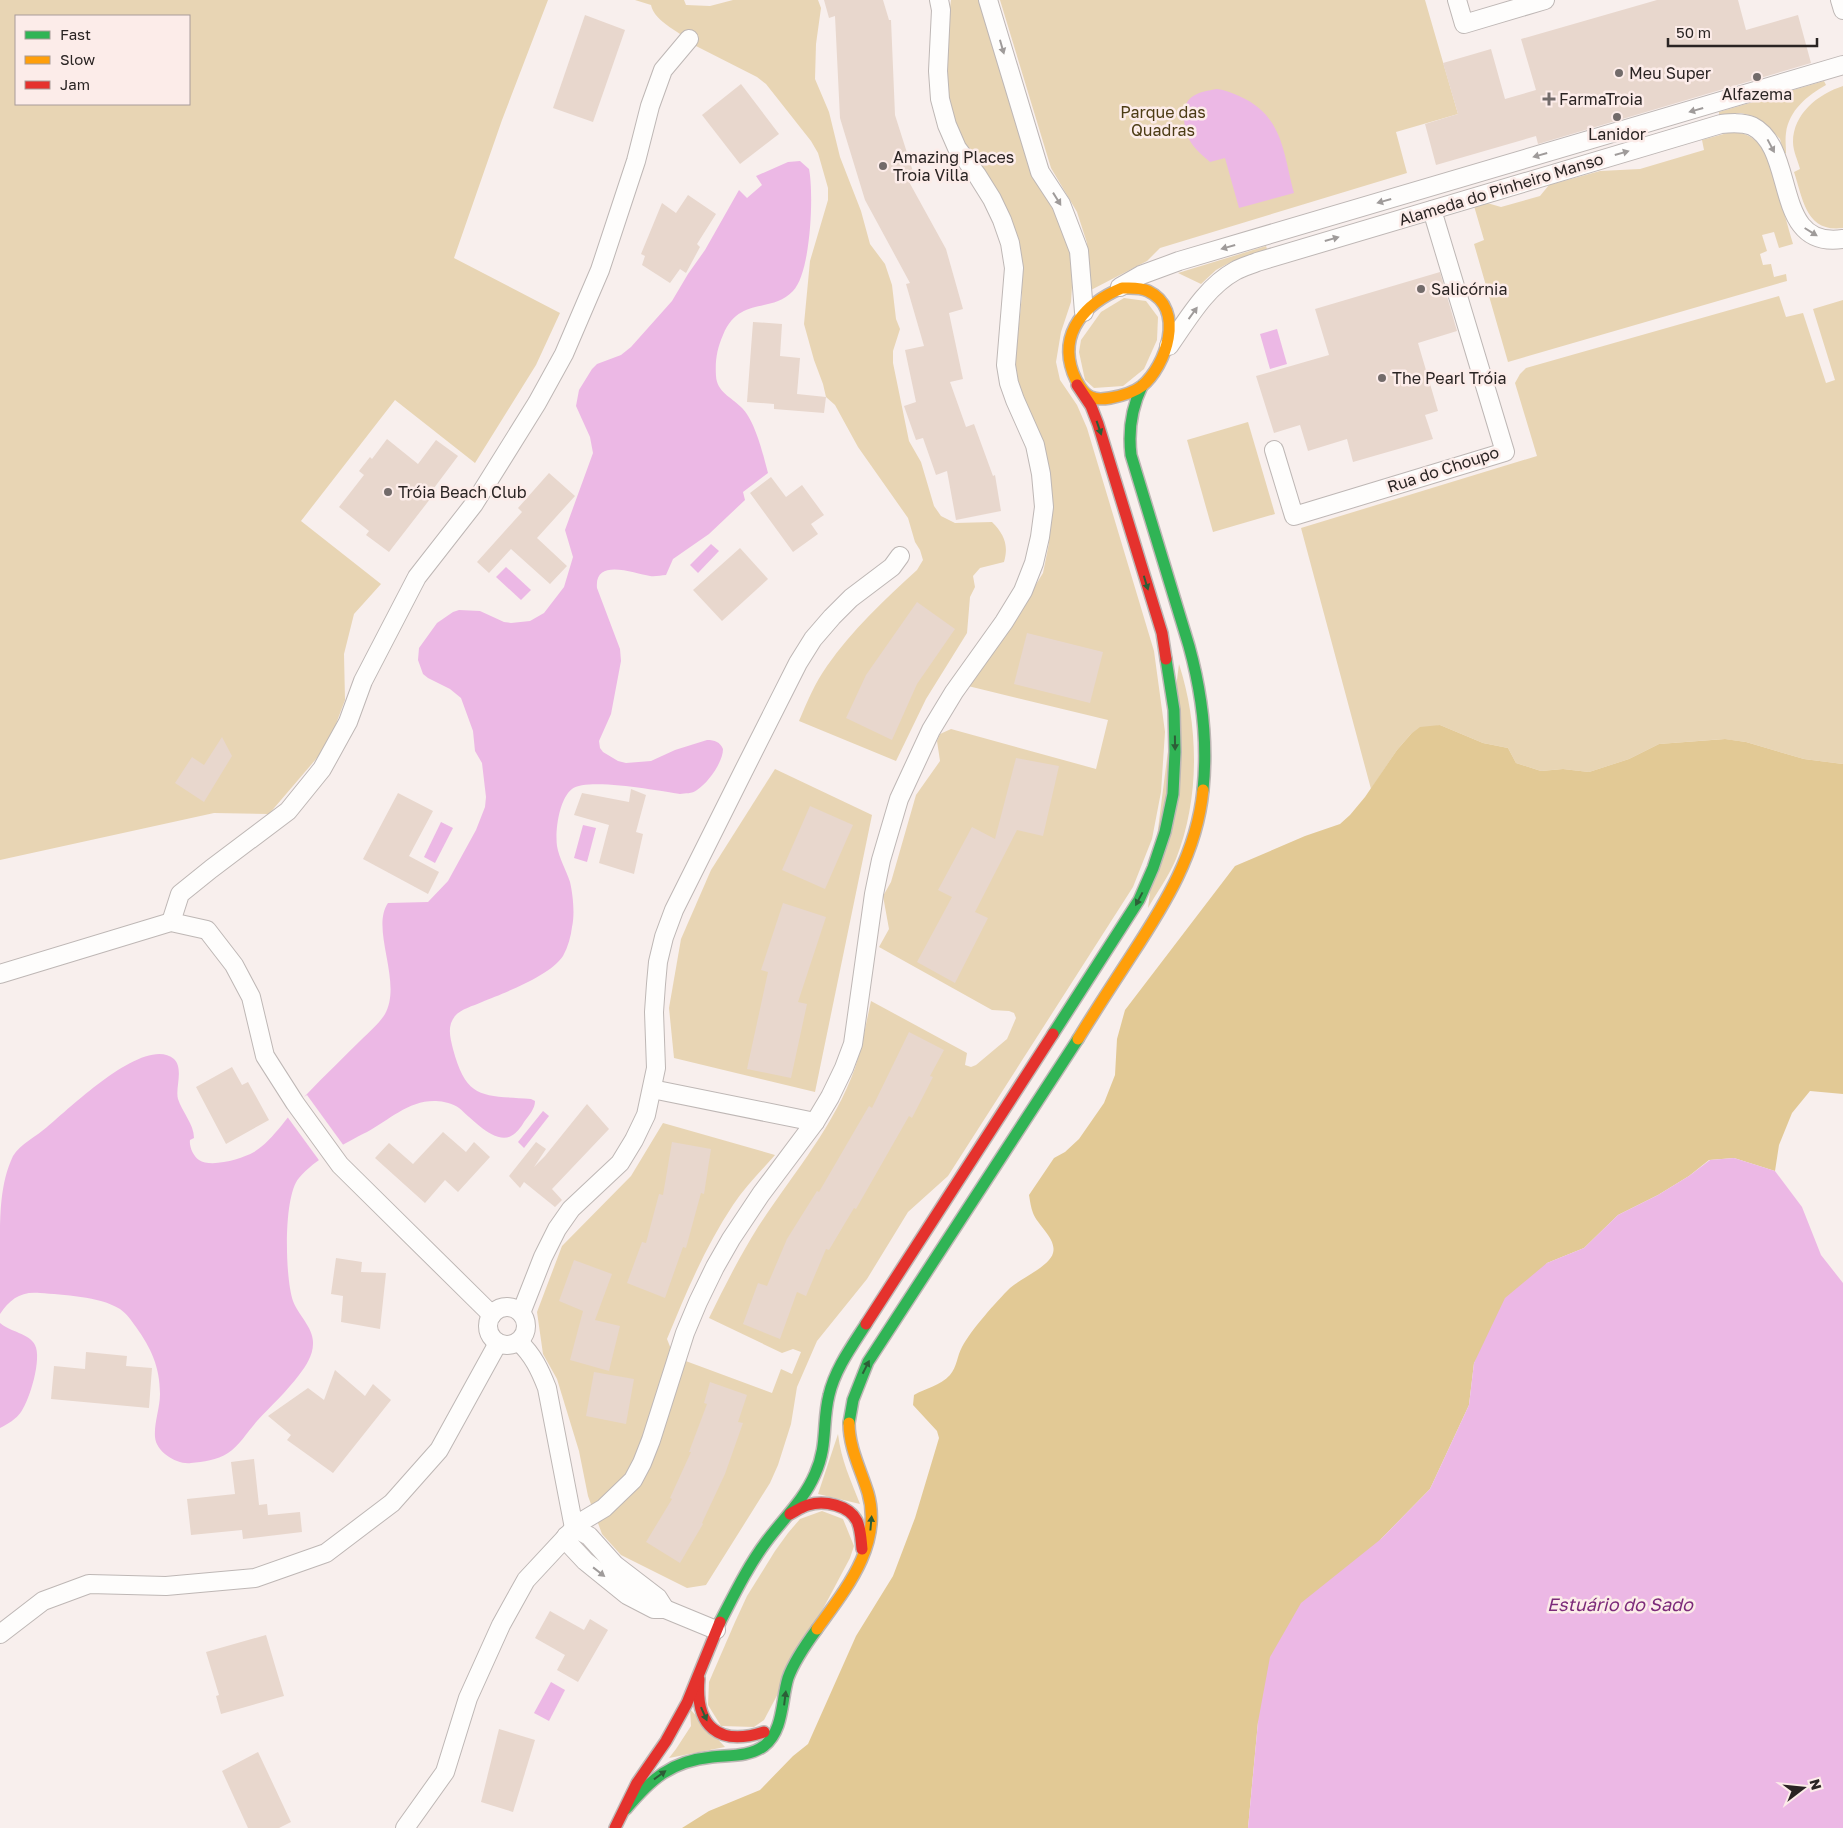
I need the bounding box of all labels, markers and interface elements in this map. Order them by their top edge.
legend [15,15,190,105]
scale bar [1668,15,1817,47]
text: 50 m [1676,23,1711,41]
text: Fast [60,25,91,43]
one-way arrow [999,39,1007,54]
text: Slow [60,50,95,68]
place label: Meu Super [1629,63,1711,83]
marker: Meu Super [1613,67,1625,79]
marker: Alfazema [1751,71,1763,83]
text: Jam [60,75,90,93]
place label: Alfazema [1722,84,1792,104]
place label: FarmaTroia [1559,89,1643,109]
marker: FarmaTroia [1543,93,1555,105]
park label: Parque das Quadras [1120,102,1206,140]
one-way arrow [1688,106,1703,114]
marker: Lanidor [1611,111,1623,123]
place label: Lanidor [1588,124,1646,144]
one-way arrow [1767,139,1775,154]
place label: Amazing Places Troia Villa [893,147,1014,185]
street label: Alameda do Pinheiro Manso [1396,148,1606,230]
one-way arrow [1615,149,1630,157]
one-way arrow [1532,152,1547,160]
marker: Amazing Places Troia Villa [877,160,889,172]
one-way arrow [1053,192,1062,205]
one-way arrow [1376,198,1391,206]
one-way arrow [1804,228,1818,237]
one-way arrow [1325,235,1340,243]
one-way arrow [1220,243,1235,251]
place label: Salicórnia [1431,279,1507,299]
marker: Salicórnia [1415,283,1427,295]
one-way arrow [1188,306,1198,320]
place label: The Pearl Tróia [1392,368,1507,388]
marker: The Pearl Tróia [1376,372,1388,384]
one-way arrow [1095,421,1103,436]
street label: Rua do Choupo [1385,442,1501,496]
place label: Tróia Beach Club [398,482,527,502]
marker: Tróia Beach Club [382,486,394,498]
one-way arrow [1143,576,1151,591]
one-way arrow [1171,735,1179,751]
one-way arrow [1135,892,1143,906]
one-way arrow [862,1360,870,1375]
one-way arrow [867,1515,875,1531]
one-way arrow [592,1566,605,1577]
water label: Estuário do Sado [1547,1593,1694,1615]
one-way arrow [781,1689,789,1705]
one-way arrow [700,1707,708,1721]
north arrow [1778,1763,1828,1813]
one-way arrow [653,1770,667,1780]
text: N [1806,1777,1826,1792]

